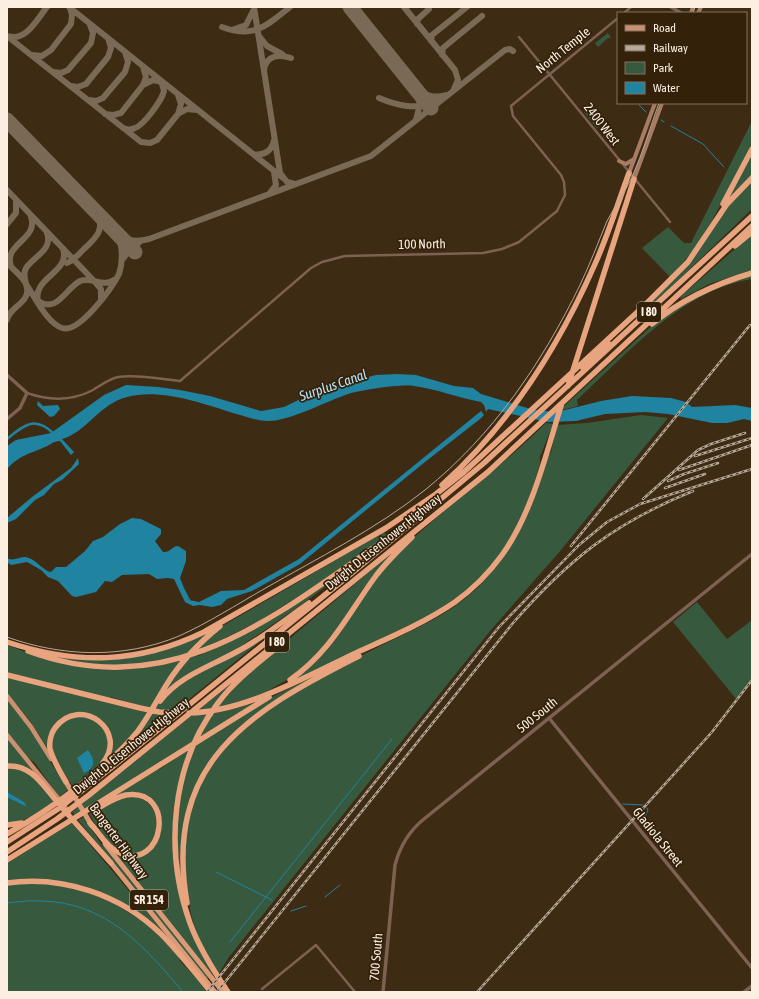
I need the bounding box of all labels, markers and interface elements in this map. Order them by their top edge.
legend [617,12,747,104]
text: Road [653,21,676,35]
street label: North Temple [533,24,593,76]
text: Railway [653,41,688,55]
text: Park [653,61,674,75]
text: Water [653,81,680,95]
street label: 2400 West [581,100,623,148]
street label: 100 North [398,236,446,252]
road number: I 80 [637,302,661,322]
water label: Surplus Canal [296,366,369,404]
street label: Dwight D. Eisenhower Highway [322,490,444,593]
road number: I 80 [265,632,289,652]
street label: Dwight D. Eisenhower Highway [70,694,192,797]
street label: 500 South [514,694,560,736]
street label: Bangerter Highway [86,800,152,882]
street label: Gladiola Street [630,805,686,870]
road number: SR 154 [130,890,168,910]
street label: 700 South [366,932,386,982]

